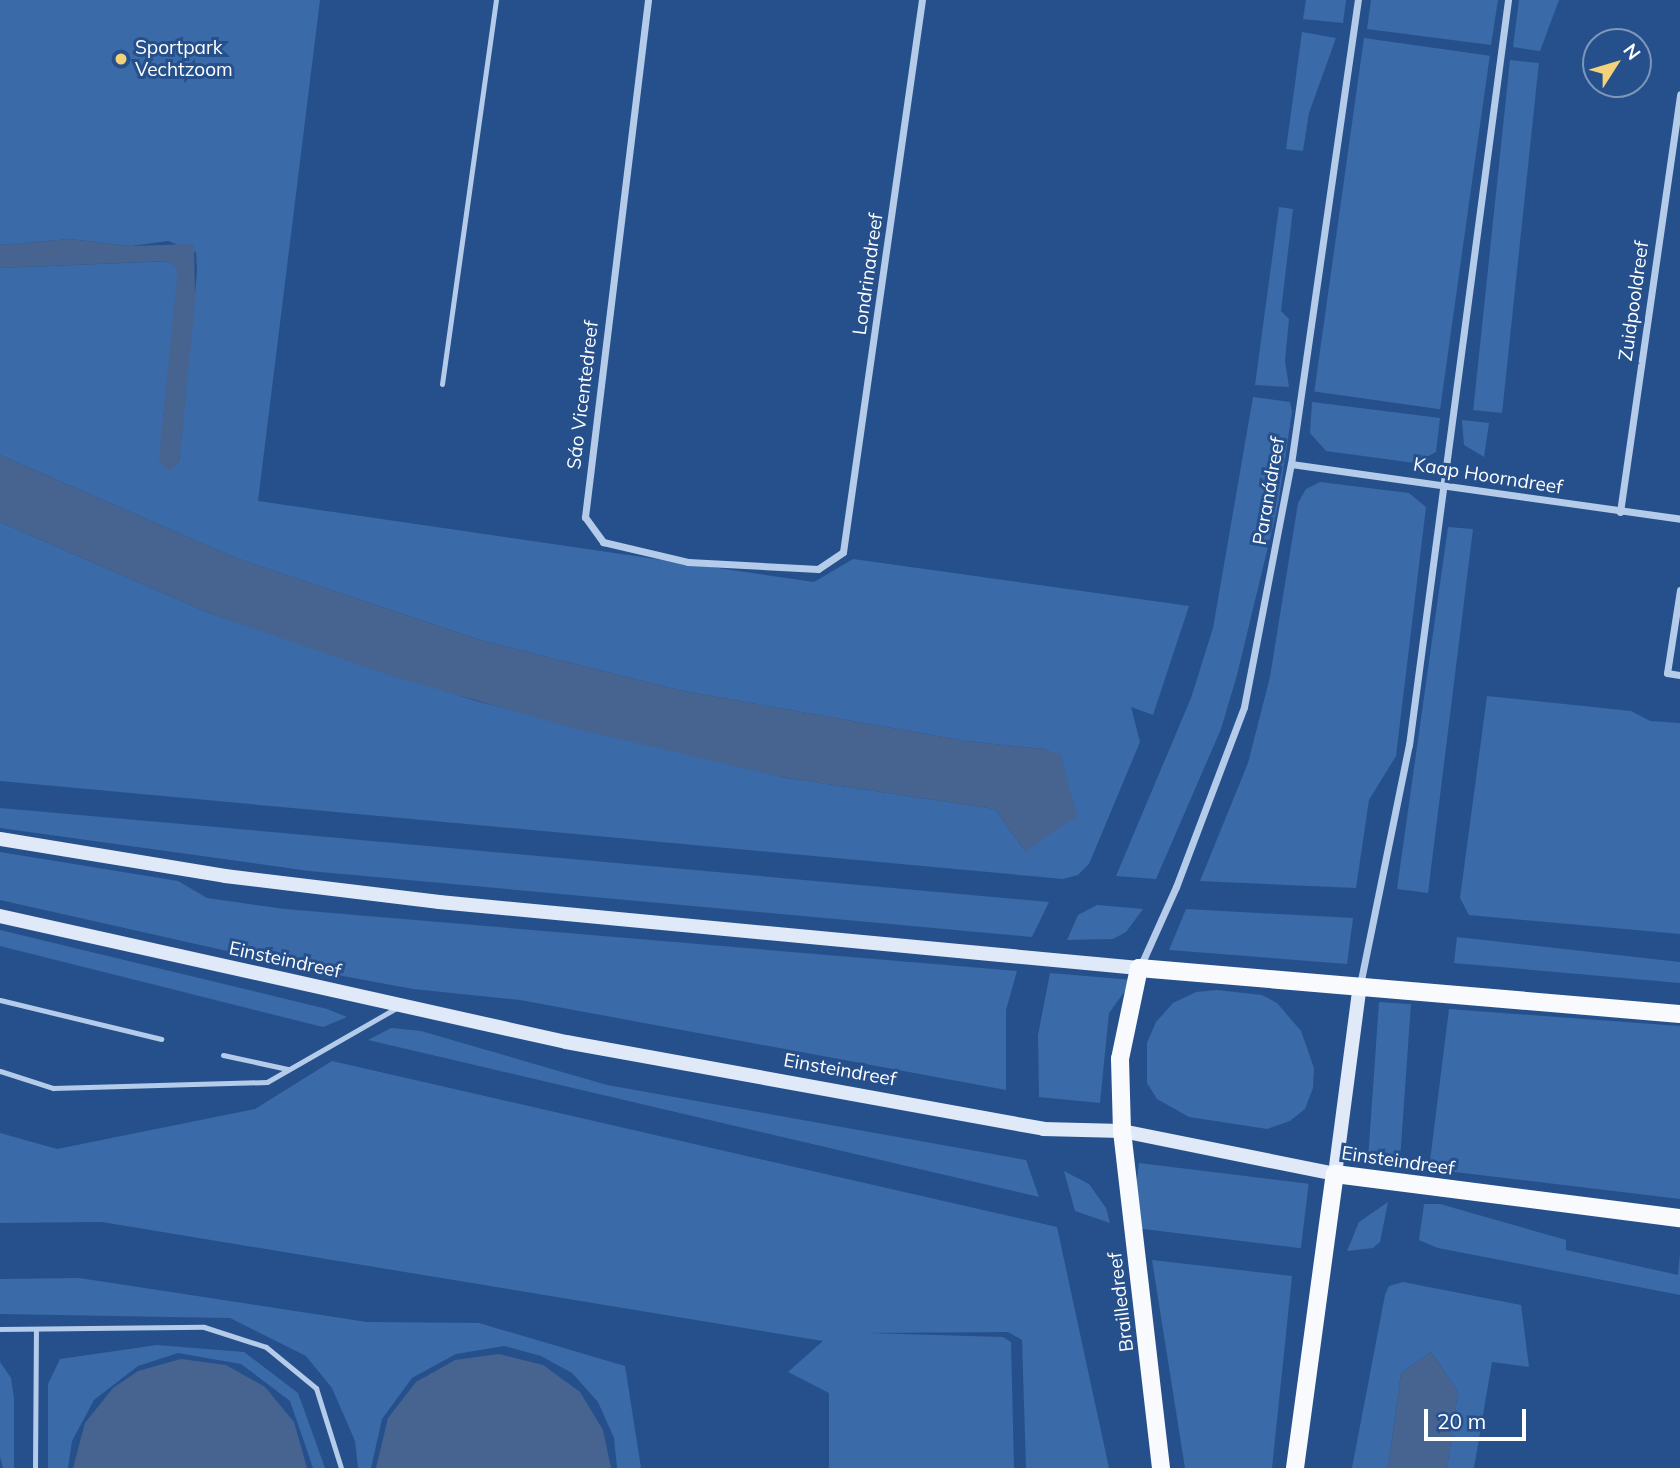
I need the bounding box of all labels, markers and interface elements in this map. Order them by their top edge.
north arrow [1582,28,1652,98]
place label: Sportpark Vechtzoom [135,37,233,81]
text: N [1618,39,1646,65]
marker: Sportpark Vechtzoom [113,51,129,67]
street label: Londrinadreef [848,212,888,336]
street label: Zuidpooldreef [1614,240,1654,362]
street label: Sáo Vicentedreef [563,319,603,471]
street label: Paranádreef [1248,435,1290,547]
street label: Kaap Hoorndreef [1412,453,1564,499]
street label: Einsteindreef [227,937,343,983]
street label: Einsteindreef [782,1049,898,1091]
street label: Einsteindreef [1340,1142,1456,1180]
street label: Brailledreef [1104,1251,1138,1353]
scale bar [1428,1394,1530,1438]
text: 20 m [1437,1408,1486,1434]

